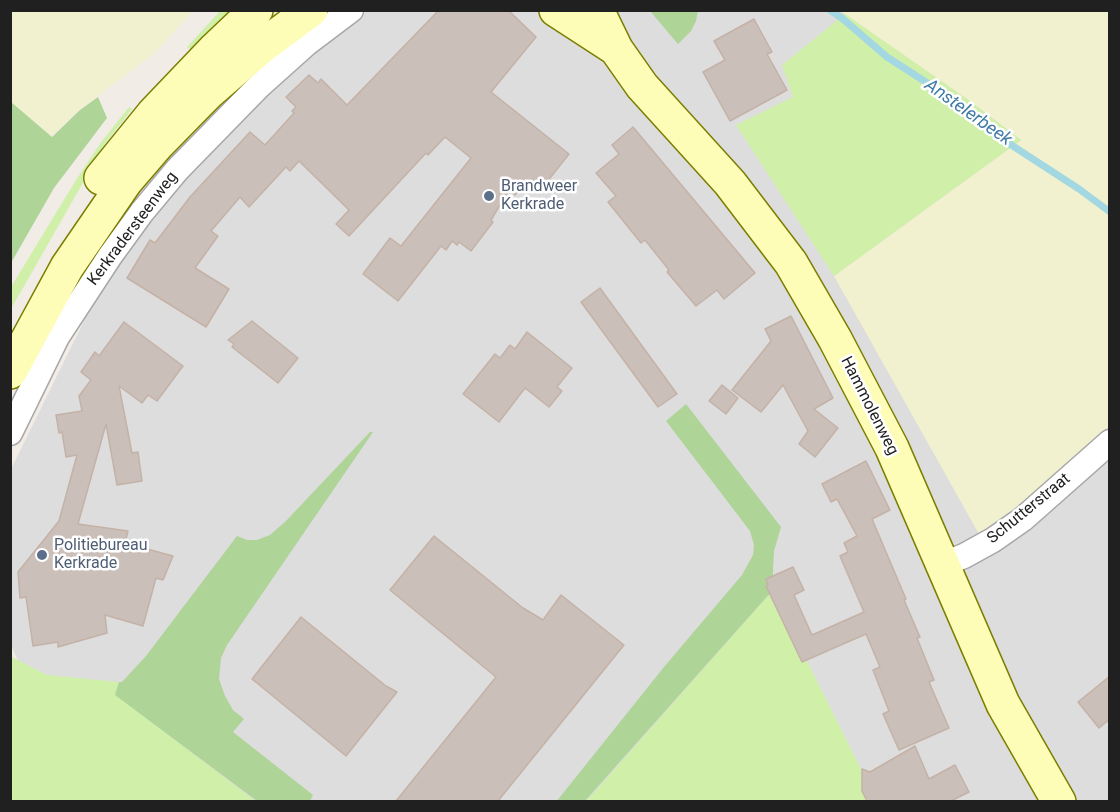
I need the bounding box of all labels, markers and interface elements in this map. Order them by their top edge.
water label: Anstelerbeek [920,75,1016,151]
street label: Kerkradersteenweg [84,168,182,290]
place label: Brandweer Kerkrade [501,177,577,215]
marker: Brandweer Kerkrade [482,189,496,203]
street label: Hammolenweg [836,354,902,458]
street label: Schutterstraat [984,470,1074,548]
place label: Politiebureau Kerkrade [54,536,148,574]
marker: Politiebureau Kerkrade [35,548,49,562]

